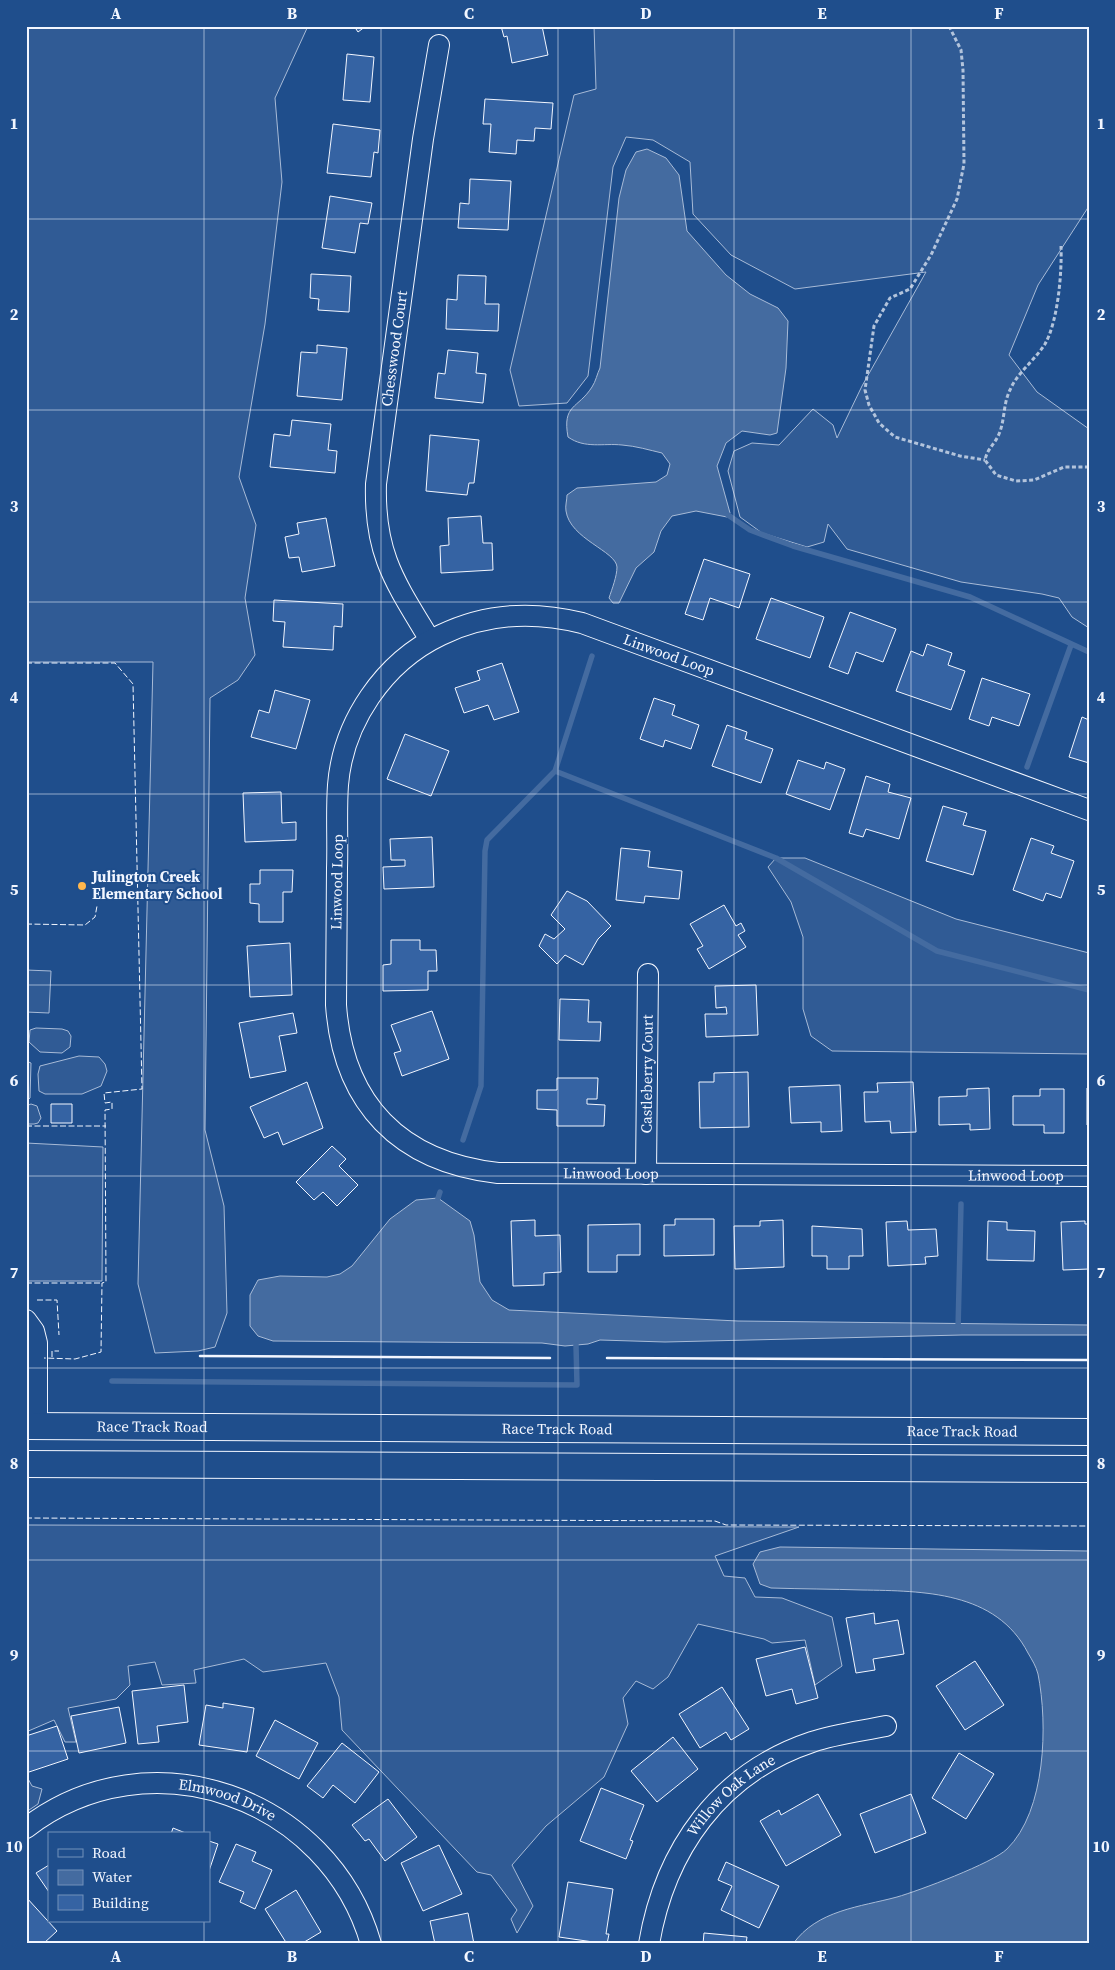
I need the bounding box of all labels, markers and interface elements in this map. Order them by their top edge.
text: A [111,2,122,24]
text: B [287,2,298,24]
text: C [464,2,474,24]
text: D [640,2,652,24]
text: E [817,2,827,24]
text: F [994,2,1004,24]
text: 1 [10,112,18,134]
text: 1 [1097,112,1105,134]
street label: Chesswood Court [376,289,412,408]
text: 2 [10,303,19,325]
text: 2 [1097,303,1106,325]
text: 3 [10,495,19,517]
text: 3 [1097,495,1106,517]
street label: Linwood Loop [621,628,718,681]
text: 4 [10,686,19,708]
text: 4 [1097,686,1106,708]
street label: Linwood Loop [325,834,348,930]
place label: Julington Creek Elementary School [91,866,223,904]
text: 5 [10,878,19,900]
text: 5 [1097,878,1106,900]
marker: Julington Creek Elementary School [76,880,88,892]
street label: Castleberry Court [635,1014,658,1133]
text: 6 [10,1069,19,1091]
text: 6 [1097,1069,1106,1091]
street label: Linwood Loop [563,1162,659,1184]
street label: Linwood Loop [968,1164,1064,1186]
text: 7 [10,1261,19,1283]
text: 7 [1097,1261,1106,1283]
street label: Race Track Road [96,1415,208,1437]
street label: Race Track Road [501,1418,613,1439]
street label: Race Track Road [906,1420,1018,1442]
text: 8 [10,1452,18,1474]
text: 8 [1097,1452,1105,1474]
text: 9 [10,1644,19,1666]
text: 9 [1097,1644,1106,1666]
street label: Willow Oak Lane [682,1749,779,1840]
street label: Elmwood Drive [178,1773,281,1826]
legend [48,1832,210,1922]
text: 10 [5,1835,23,1857]
text: 10 [1092,1835,1110,1857]
text: Road [92,1842,126,1863]
text: Water [92,1866,133,1887]
text: Building [92,1892,149,1913]
text: A [111,1945,122,1967]
text: B [287,1945,298,1967]
text: C [464,1945,474,1967]
text: D [640,1945,652,1967]
text: E [817,1945,827,1967]
text: F [994,1945,1004,1967]

